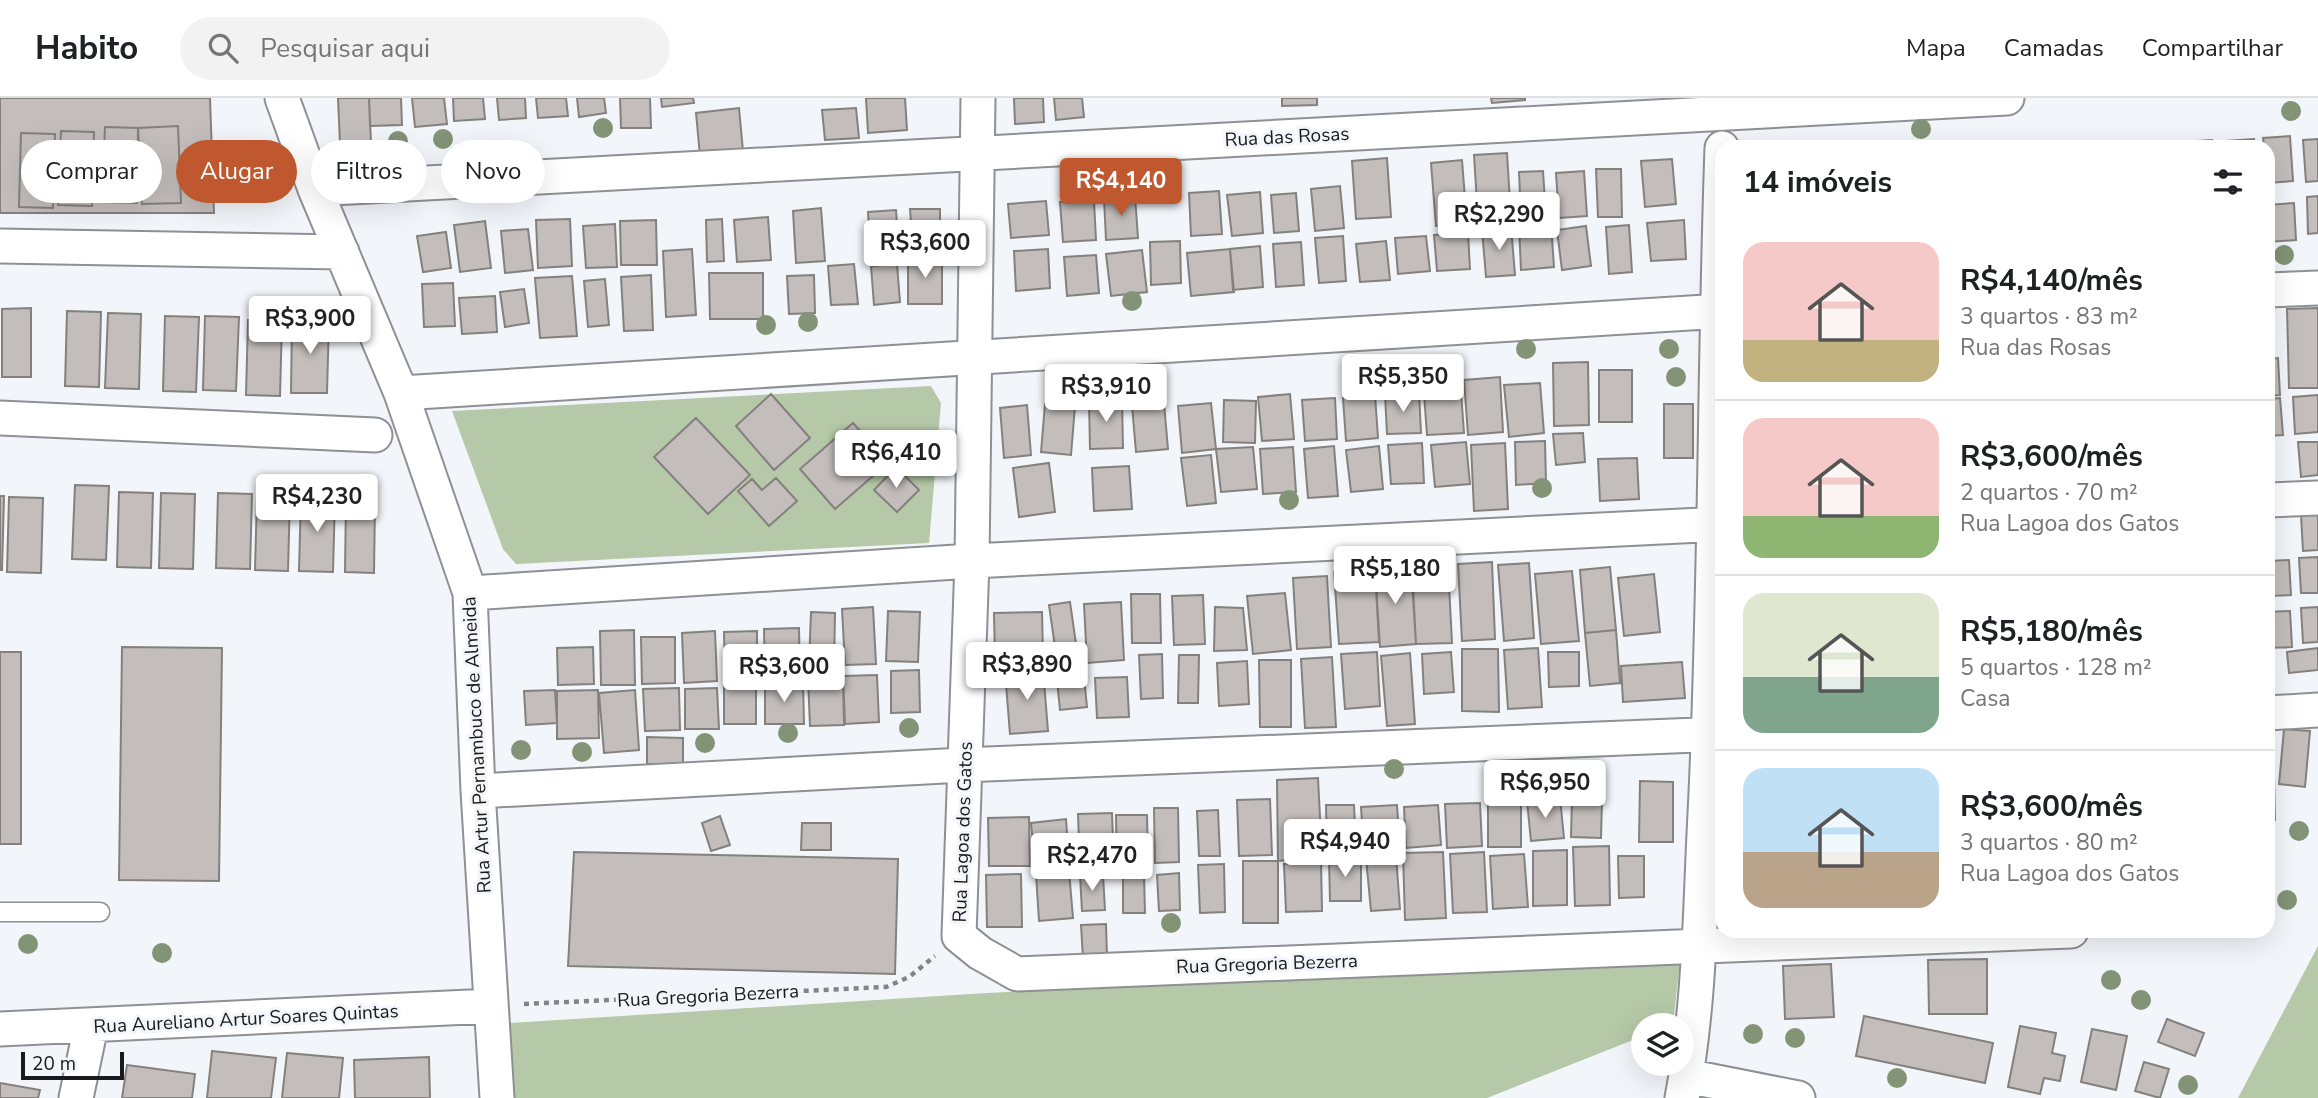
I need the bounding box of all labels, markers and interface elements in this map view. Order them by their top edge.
search box [180,17,670,80]
text: Habito [35,26,138,71]
icon: search [204,29,242,67]
text: Pesquisar aqui [260,31,430,66]
text: Mapa [1906,32,1966,64]
text: Camadas [2004,32,2104,64]
text: Compartilhar [2142,32,2283,64]
street label: Rua das Rosas [1224,121,1350,153]
chip: Comprar [21,140,162,203]
chip: Alugar [176,140,297,203]
chip: Filtros [311,140,427,203]
chip: Novo [441,140,545,203]
pin: R$4,140 [1056,158,1186,218]
text: 14 imóveis [1743,162,1892,203]
icon: filters [2209,163,2247,201]
text: R$4,140 [1076,165,1166,196]
pin: R$2,290 [1434,192,1564,252]
text: R$2,290 [1454,199,1544,230]
pin: R$3,600 [860,220,990,280]
text: R$3,600 [880,227,970,258]
text: R$4,140/mês [1960,260,2143,301]
icon: home [1799,270,1883,354]
pin: R$3,900 [245,296,375,356]
text: 3 quartos · 83 m² [1960,301,2138,332]
text: R$3,900 [265,303,355,334]
text: Rua das Rosas [1960,332,2111,363]
pin: R$5,350 [1338,354,1468,414]
text: R$5,350 [1358,361,1448,392]
pin: R$3,910 [1041,364,1171,424]
text: R$3,910 [1061,371,1151,402]
pin: R$6,410 [831,430,961,490]
text: R$3,600/mês [1960,436,2143,477]
text: R$6,410 [851,437,941,468]
icon: home [1799,446,1883,530]
pin: R$4,230 [252,474,382,534]
text: 2 quartos · 70 m² [1960,477,2138,508]
text: R$4,230 [272,481,362,512]
text: Rua Lagoa dos Gatos [1960,508,2179,539]
pin: R$5,180 [1330,546,1460,606]
text: R$5,180 [1350,553,1440,584]
street label: Rua Artur Pernambuco de Almeida [456,596,498,894]
text: R$5,180/mês [1960,611,2143,652]
icon: home [1799,621,1883,705]
pin: R$3,890 [962,642,1092,702]
pin: R$3,600 [719,644,849,704]
text: R$3,890 [982,649,1072,680]
text: R$3,600 [739,651,829,682]
text: 5 quartos · 128 m² [1960,652,2152,683]
text: Casa [1960,683,2011,714]
street label: Rua Lagoa dos Gatos [947,741,979,923]
pin: R$6,950 [1480,760,1610,820]
text: R$6,950 [1500,767,1590,798]
text: R$3,600/mês [1960,786,2143,827]
icon: home [1799,796,1883,880]
pin: R$4,940 [1280,820,1410,879]
text: R$4,940 [1300,826,1390,857]
text: 3 quartos · 80 m² [1960,827,2138,858]
pin: R$2,470 [1027,834,1157,893]
text: R$2,470 [1047,840,1137,871]
text: Rua Lagoa dos Gatos [1960,858,2179,889]
street label: Rua Gregoria Bezerra [1176,948,1358,980]
street label: Rua Gregoria Bezerra [617,978,800,1014]
street label: Rua Aureliano Artur Soares Quintas [93,998,399,1040]
map controls [1631,1013,1694,1076]
button: layers [1631,1013,1694,1076]
scale bar [21,1049,124,1081]
text: 20 m [32,1051,76,1077]

